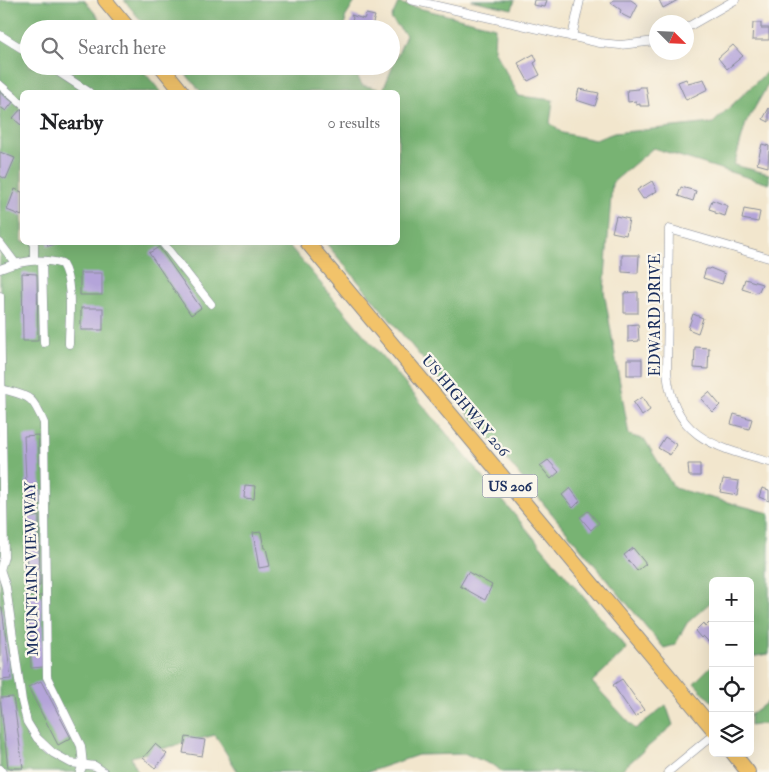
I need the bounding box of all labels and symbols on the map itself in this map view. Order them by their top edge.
north arrow [649,15,694,60]
street label: EDWARD DRIVE [646,253,665,376]
street label: US HIGHWAY 206 [417,351,514,462]
road number: US 206 [482,474,538,498]
street label: MOUNTAIN VIEW WAY [21,481,43,657]

